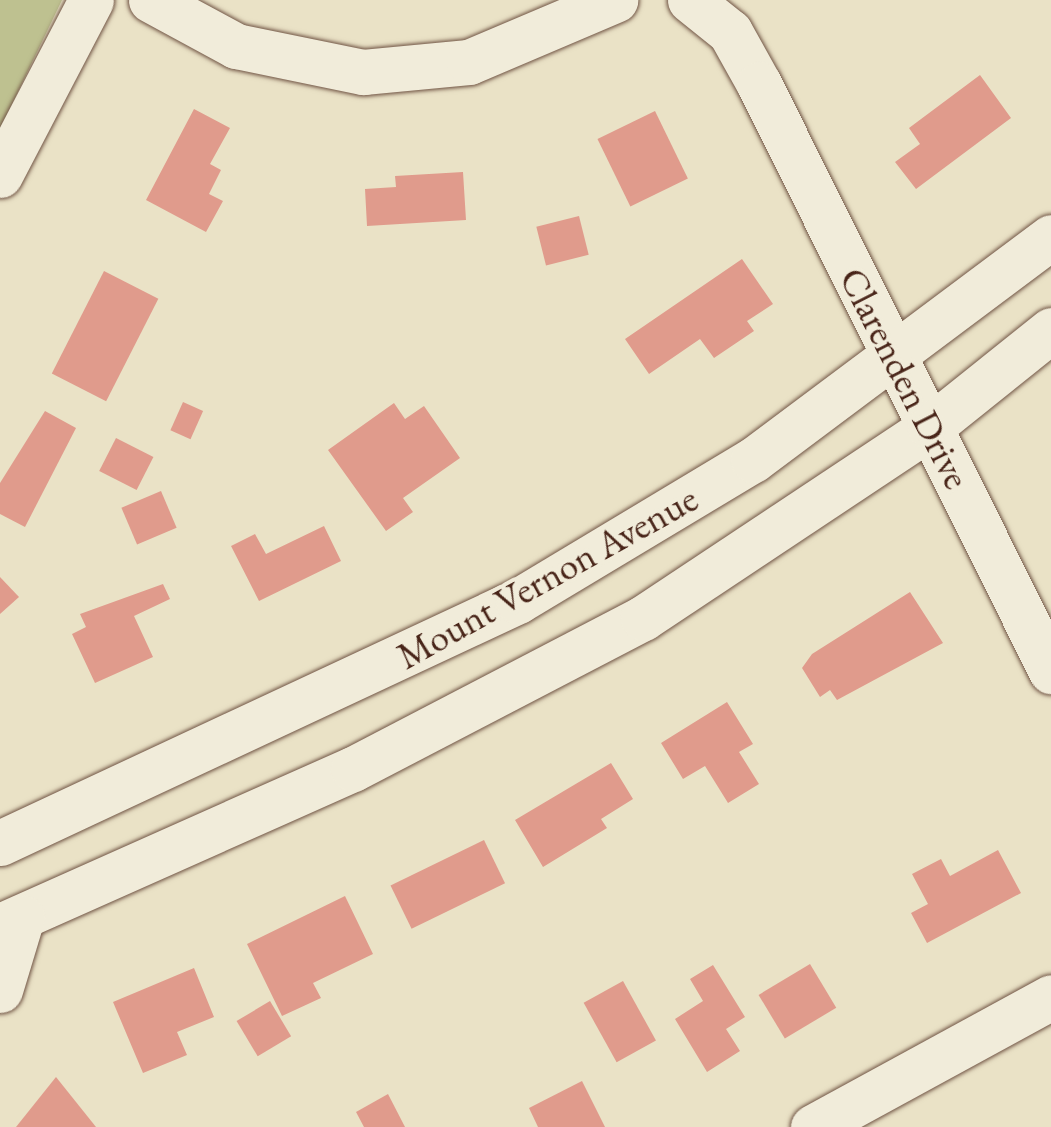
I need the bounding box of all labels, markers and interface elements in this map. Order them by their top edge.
street label: Clarenden Drive [830,260,980,496]
street label: Mount Vernon Avenue [389,475,705,679]

